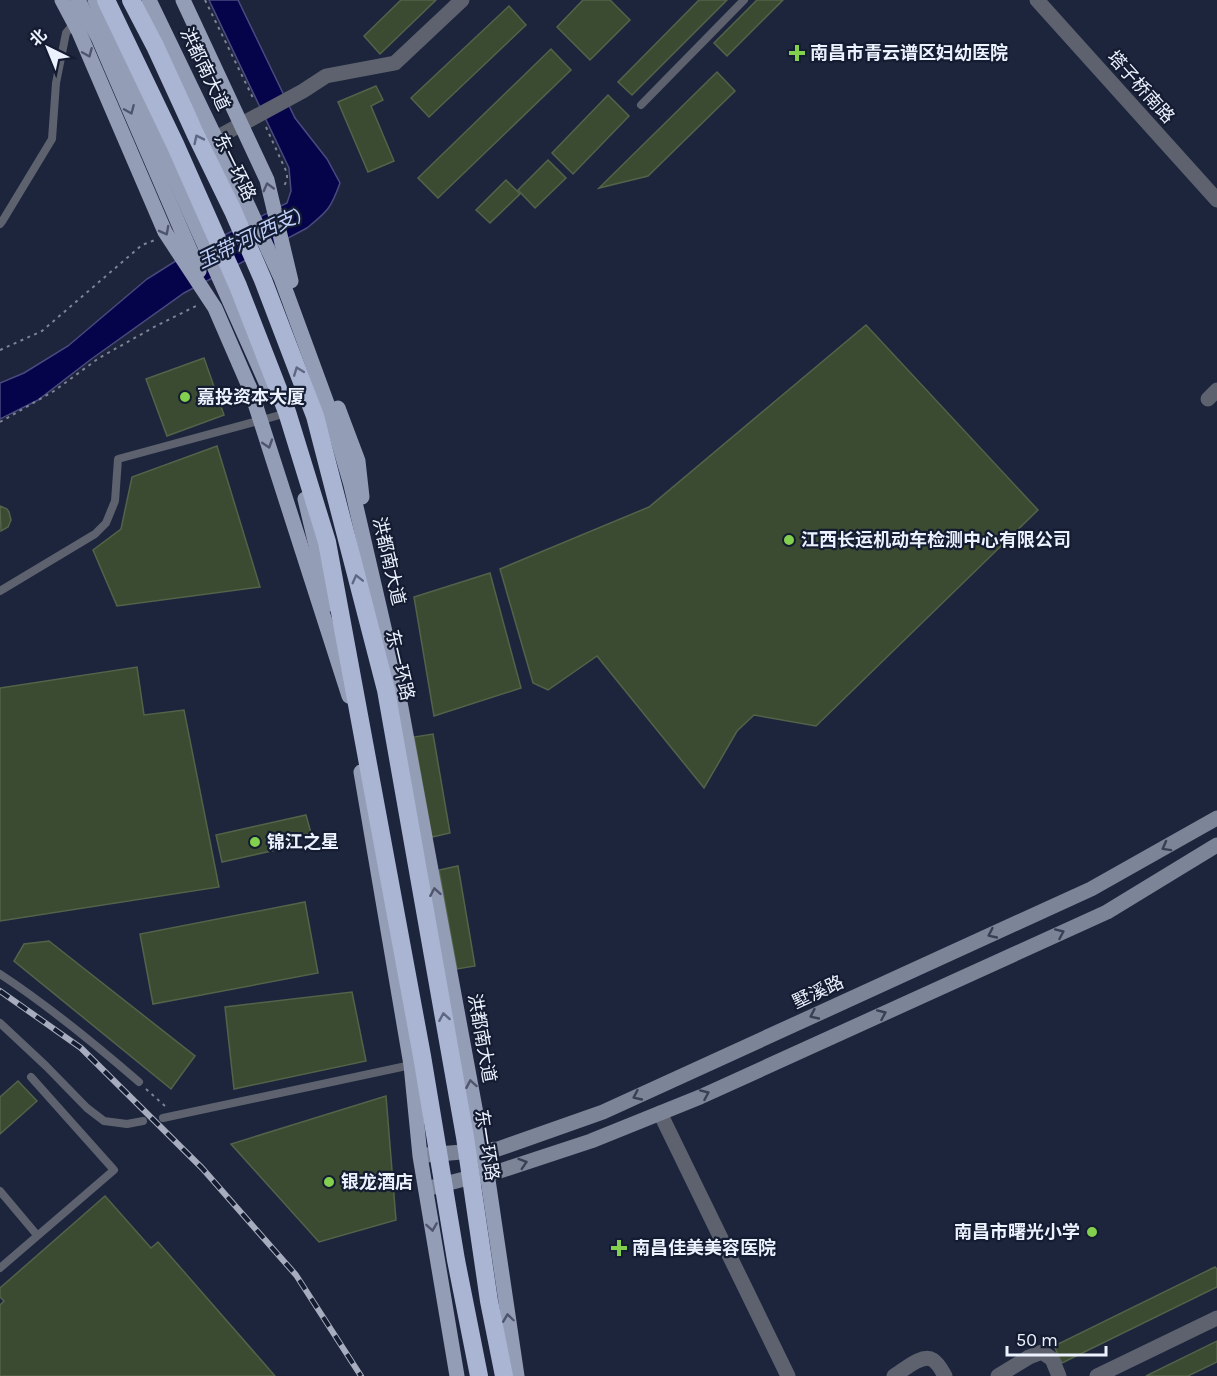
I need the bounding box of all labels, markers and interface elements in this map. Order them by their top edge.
north arrow [18,18,78,78]
street label: 洪都南大道 [175,24,235,114]
text: 北 [26,25,50,50]
place label: 南昌市青云谱区妇幼医院 [810,42,1008,64]
marker: 南昌市青云谱区妇幼医院 [788,44,806,62]
one-way arrow [81,46,93,57]
street label: 塔子桥南路 [1103,46,1179,128]
one-way arrow [122,104,134,115]
street label: 东一环路 [209,130,261,204]
one-way arrow [194,135,206,146]
one-way arrow [263,182,276,192]
water label: 玉带河(西支) [193,203,305,274]
one-way arrow [158,225,169,236]
one-way arrow [293,366,305,377]
place label: 嘉投资本大厦 [197,386,305,408]
marker: 嘉投资本大厦 [178,390,192,404]
one-way arrow [260,438,273,449]
street label: 洪都南大道 [368,515,410,607]
place label: 江西长运机动车检测中心有限公司 [801,529,1071,551]
marker: 江西长运机动车检测中心有限公司 [782,533,796,547]
one-way arrow [352,574,365,584]
street label: 东一环路 [381,627,419,703]
place label: 锦江之星 [267,831,339,853]
marker: 锦江之星 [248,835,262,849]
one-way arrow [1162,840,1172,851]
one-way arrow [429,888,442,898]
one-way arrow [987,927,998,939]
one-way arrow [1054,928,1065,940]
street label: 墅溪路 [789,971,847,1013]
street label: 洪都南大道 [463,992,501,1084]
one-way arrow [810,1008,821,1020]
one-way arrow [876,1009,887,1021]
one-way arrow [438,1012,451,1022]
one-way arrow [465,1080,477,1089]
one-way arrow [632,1089,643,1101]
one-way arrow [698,1089,709,1101]
street label: 东一环路 [471,1108,503,1182]
one-way arrow [517,1158,528,1171]
place label: 银龙酒店 [341,1171,413,1193]
marker: 银龙酒店 [322,1175,336,1189]
place label: 南昌市曙光小学 [954,1221,1080,1243]
one-way arrow [425,1222,438,1232]
marker: 南昌市曙光小学 [1085,1225,1099,1239]
place label: 南昌佳美美容医院 [632,1237,776,1259]
marker: 南昌佳美美容医院 [610,1239,628,1257]
one-way arrow [503,1314,515,1323]
scale bar [1007,1319,1106,1357]
text: 50 m [1016,1329,1058,1351]

